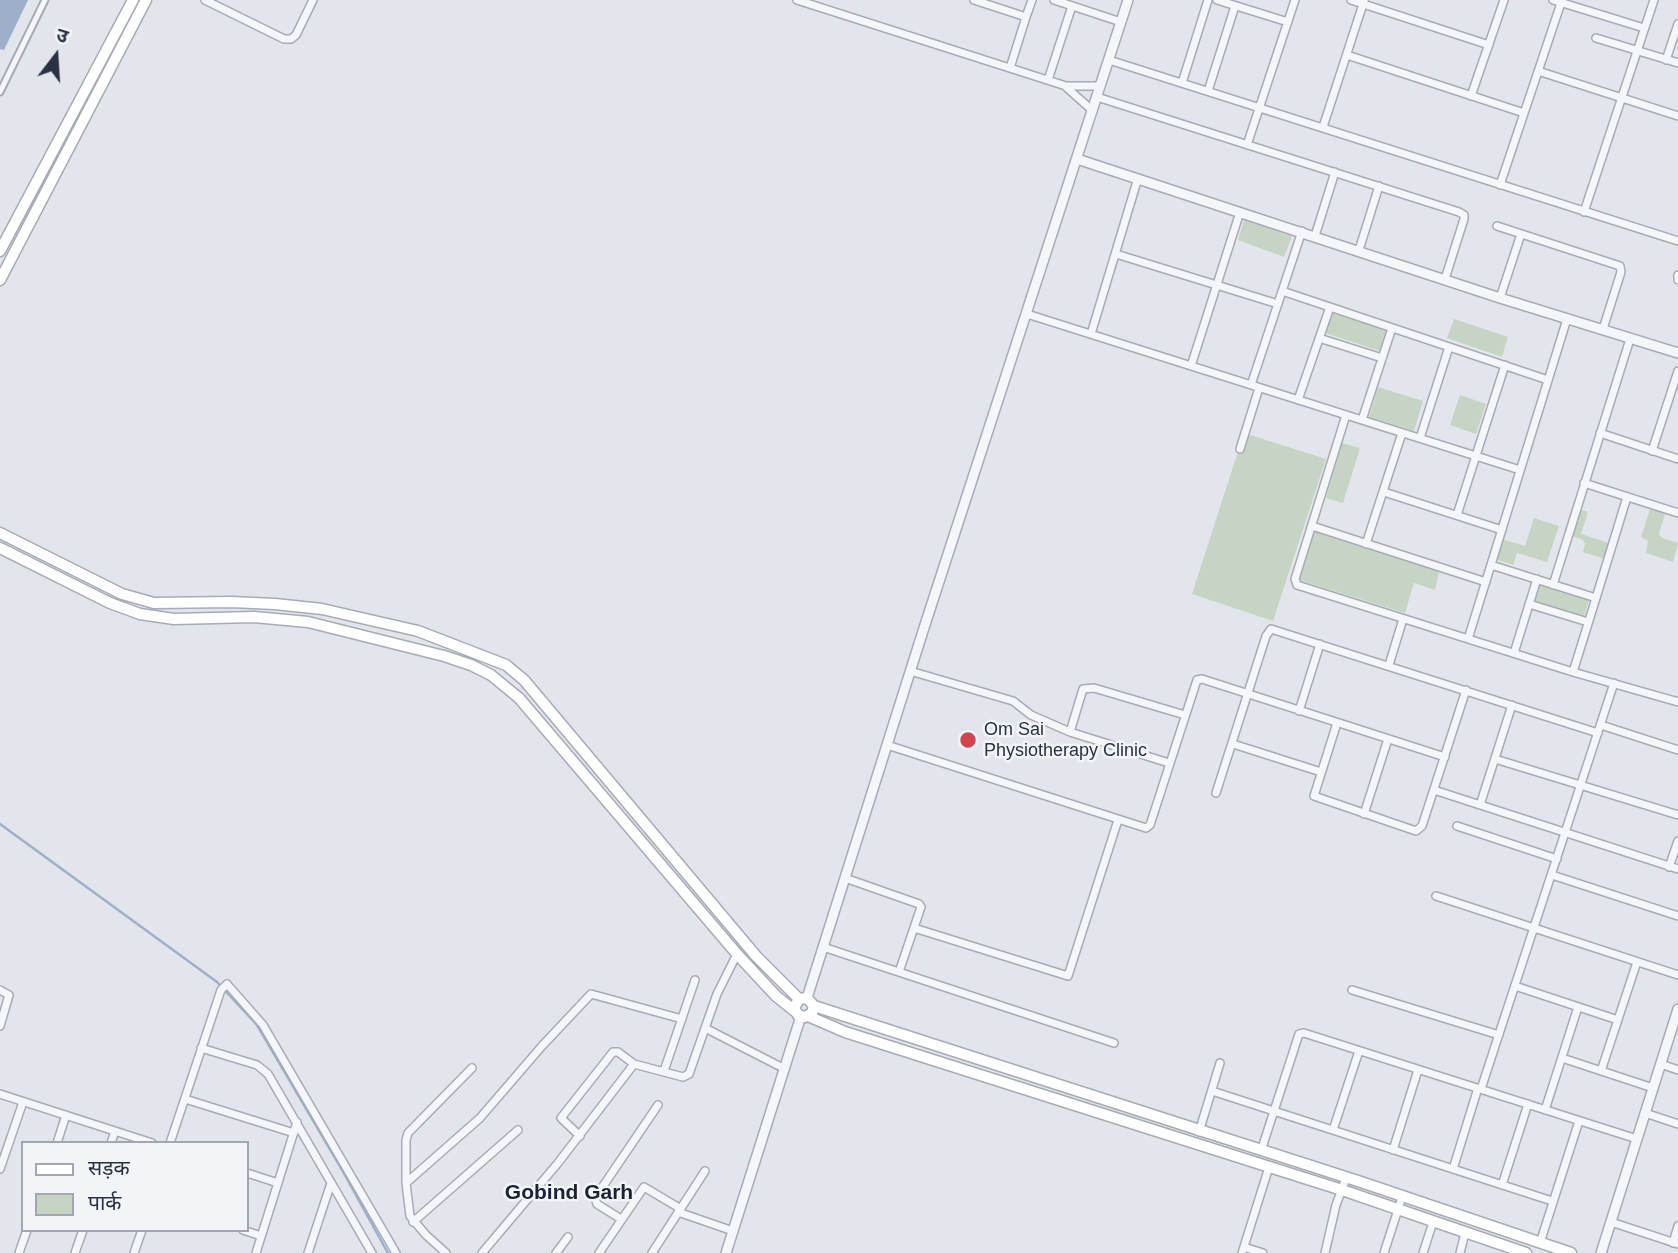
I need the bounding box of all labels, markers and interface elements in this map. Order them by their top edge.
north arrow [21,21,91,91]
text: उ [54,24,71,47]
place label: Om Sai Physiotherapy Clinic [984,719,1147,762]
marker: Om Sai Physiotherapy Clinic [958,730,978,750]
legend [21,1141,248,1232]
text: सड़क [88,1156,130,1179]
district label: Gobind Garh [505,1180,633,1206]
text: पार्क [88,1191,122,1214]

